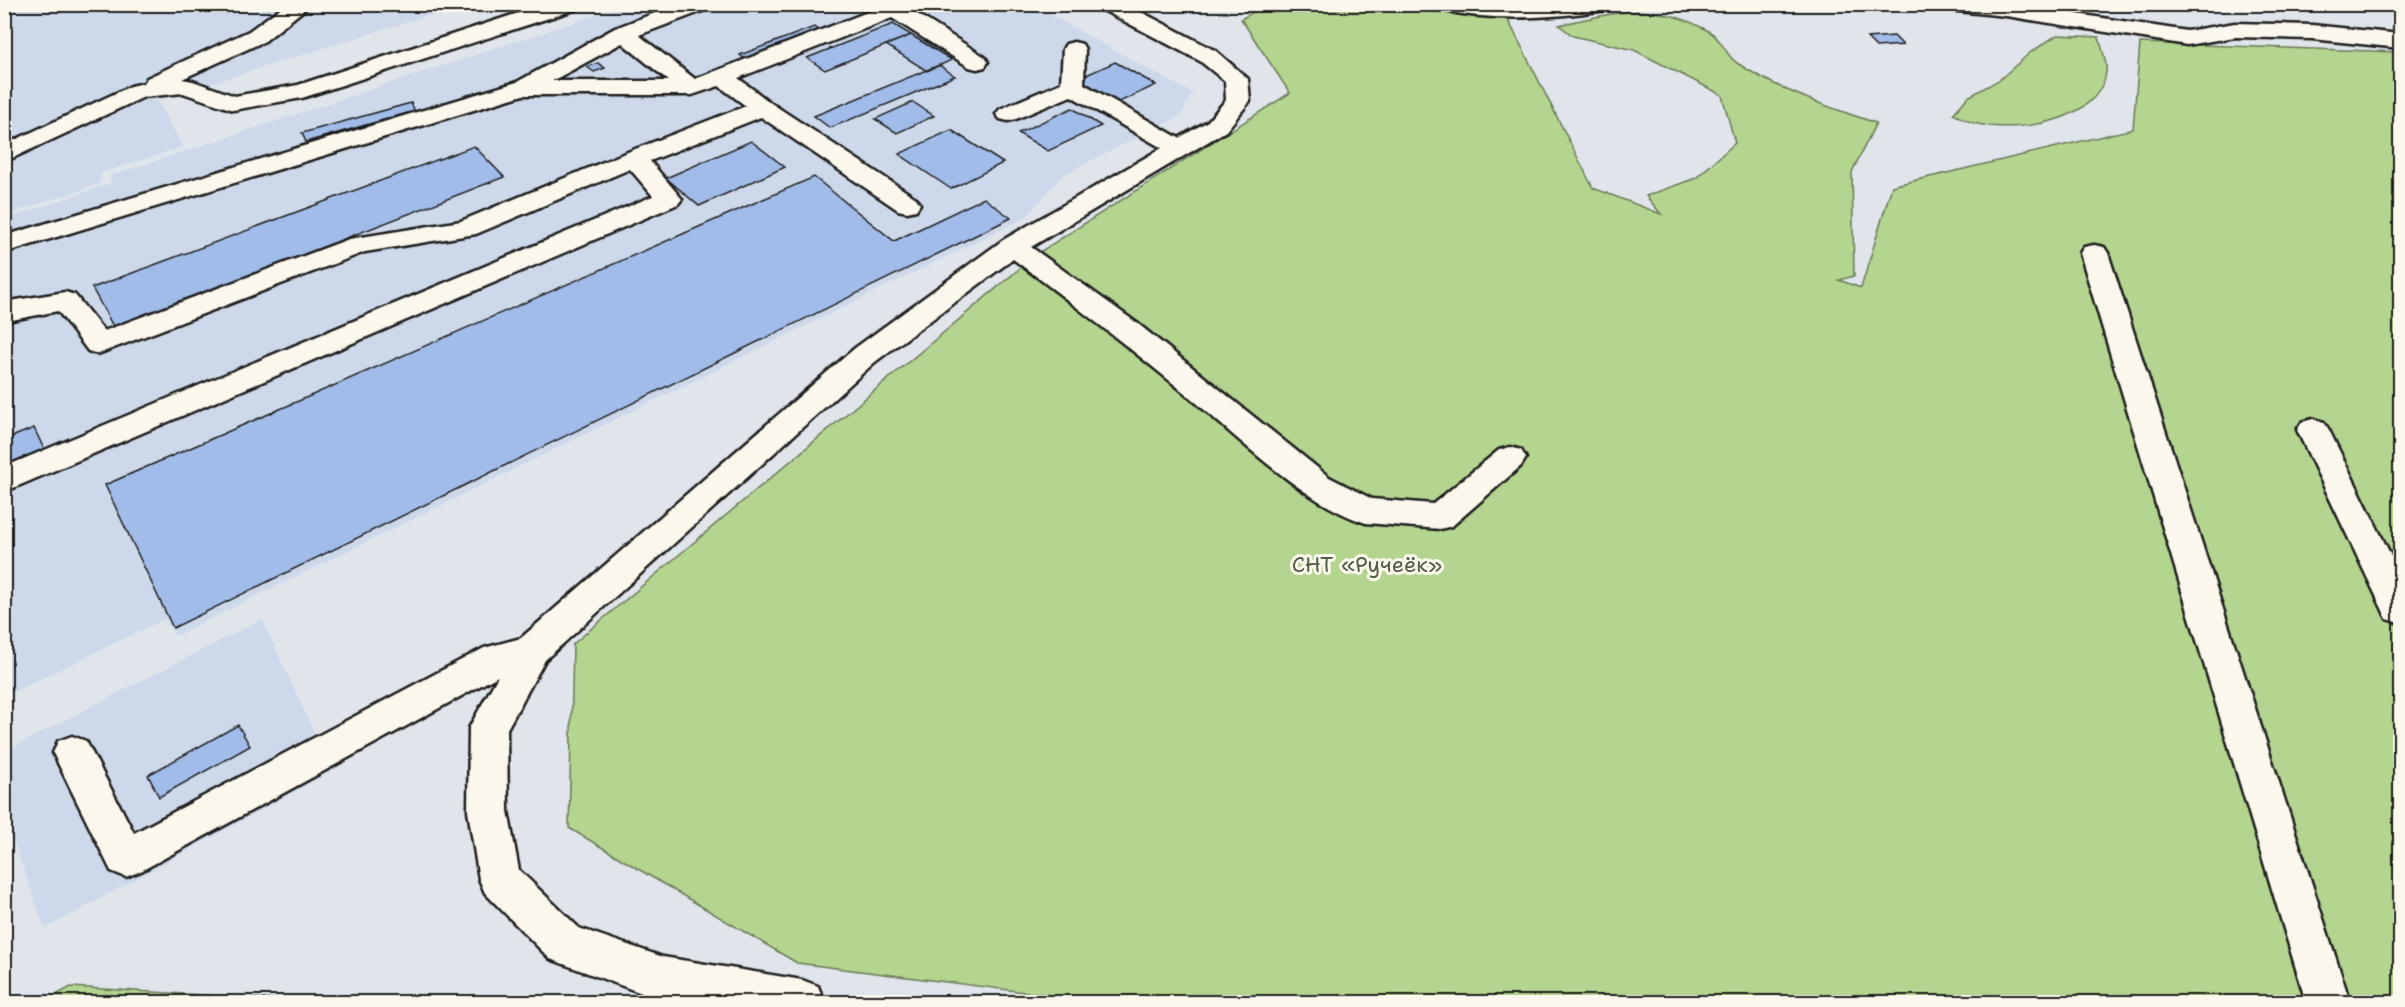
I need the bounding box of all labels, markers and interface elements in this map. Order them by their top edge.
park label: СНТ «Ручеёк» [1292,550,1442,579]

